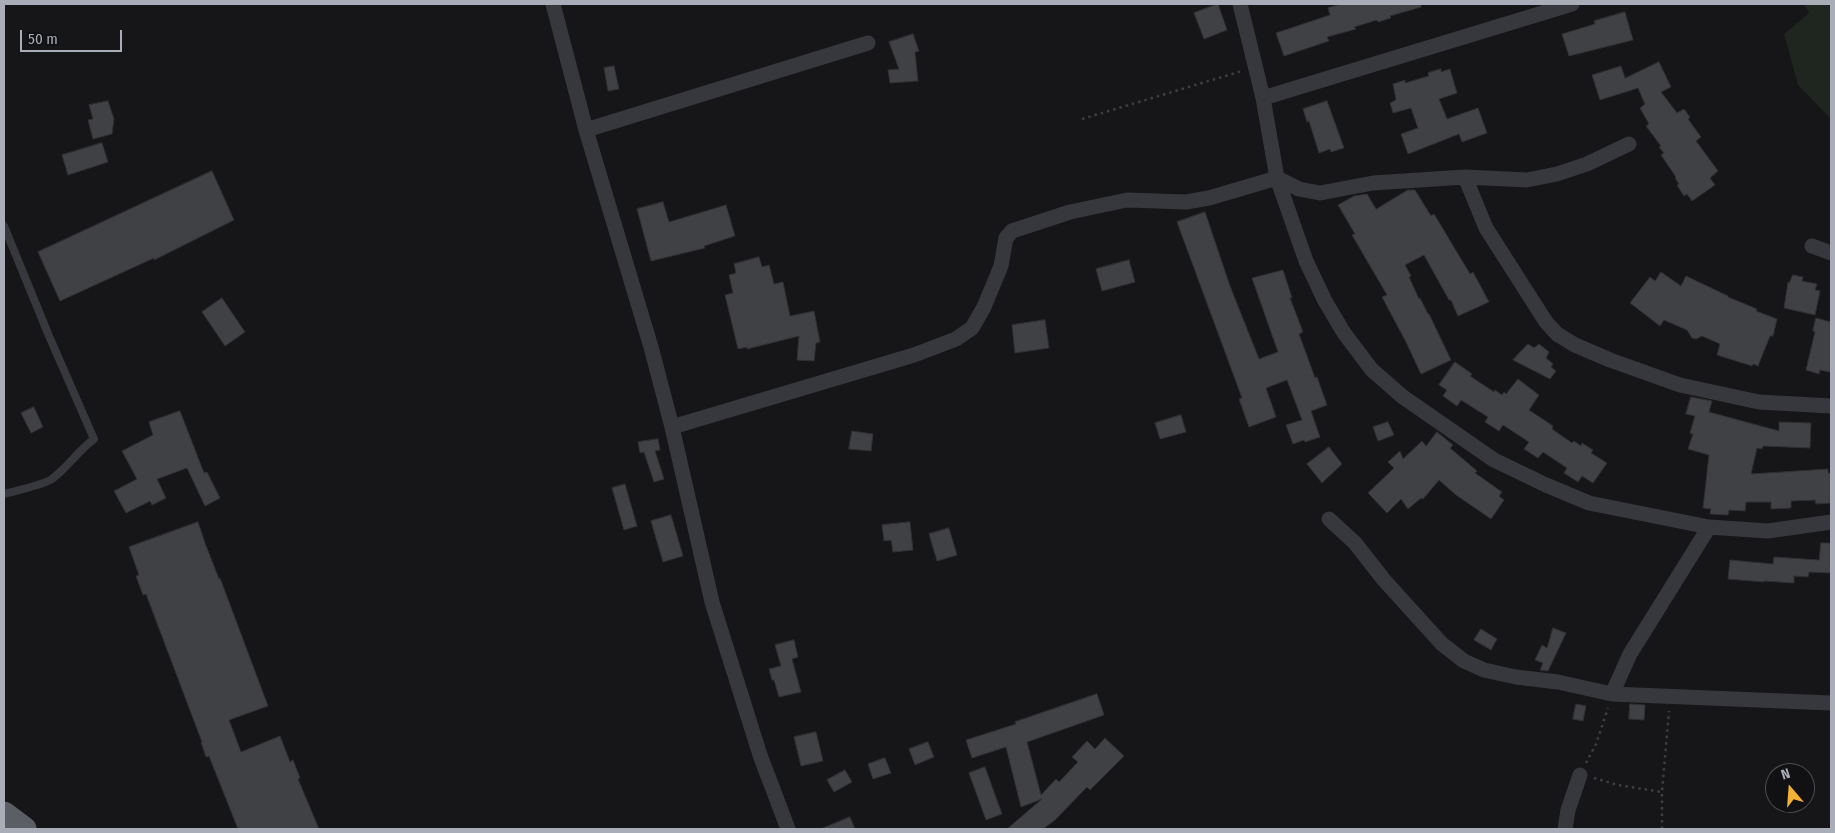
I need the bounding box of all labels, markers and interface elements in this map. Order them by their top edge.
scale bar [22,20,125,52]
text: 50 m [28,30,58,48]
north arrow [1765,763,1815,813]
text: N [1779,765,1792,784]

